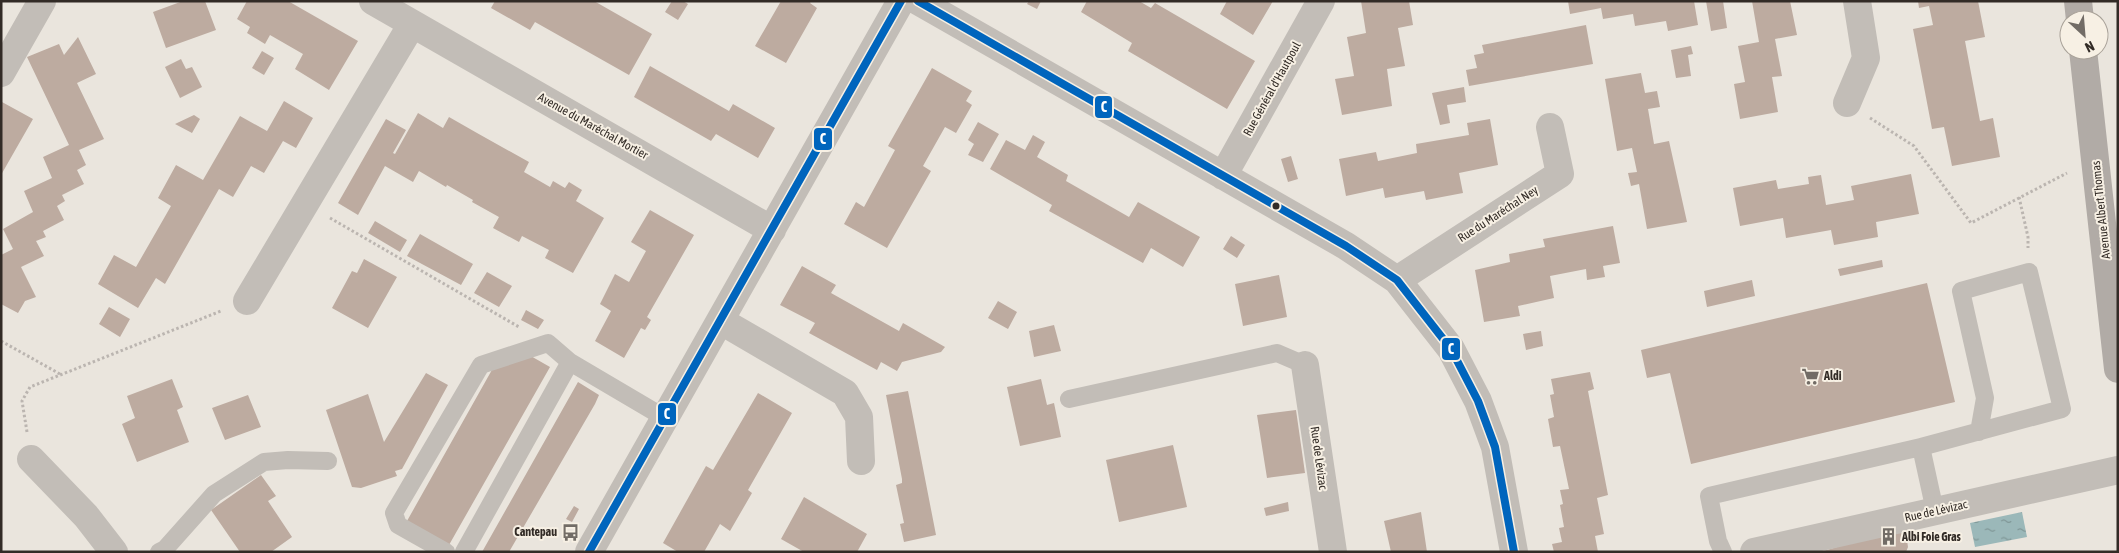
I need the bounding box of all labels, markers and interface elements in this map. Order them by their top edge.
north arrow [2059,10,2109,60]
text: N [2082,38,2097,56]
street label: Rue Général d'Hautpoul [1240,39,1304,139]
street label: Avenue du Maréchal Mortier [536,90,651,162]
line badge: C [1094,95,1113,119]
text: C [1101,99,1108,115]
line badge: C [813,127,833,151]
text: C [820,131,827,147]
street label: Avenue Albert Thomas [2089,160,2113,260]
street label: Rue du Maréchal Ney [1455,183,1541,245]
unlabelled marker [1271,201,1281,211]
line badge: C [1441,337,1461,361]
text: C [1448,341,1455,357]
supermarket icon: Aldi [1800,366,1820,386]
place label: Aldi [1823,369,1842,383]
line badge: C [657,402,677,426]
text: C [664,406,671,422]
street label: Rue de Lévizac [1308,425,1330,491]
street label: Rue de Lévizac [1903,497,1969,525]
bus stop icon: Cantepau [561,522,581,542]
place label: Cantepau [514,525,557,539]
building icon: Albi Foie Gras [1878,527,1898,547]
place label: Albi Foie Gras [1901,530,1961,544]

